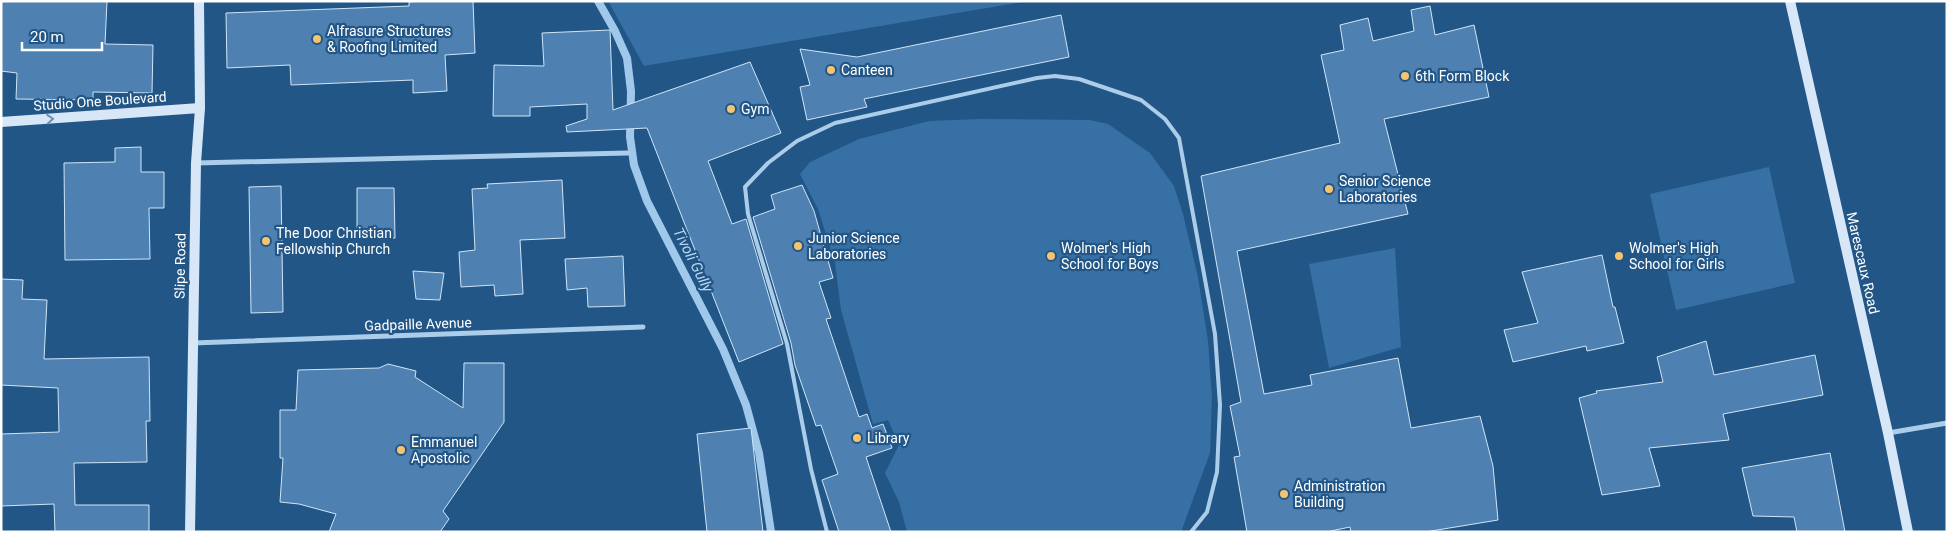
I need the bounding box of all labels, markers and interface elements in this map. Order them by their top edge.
scale bar [22,20,102,52]
place label: Alfrasure Structures & Roofing Limited [327,23,451,55]
text: 20 m [30,28,64,46]
marker: Alfrasure Structures & Roofing Limited [311,33,323,45]
place label: Canteen [841,62,893,78]
marker: Canteen [825,64,837,76]
place label: 6th Form Block [1415,68,1510,84]
marker: 6th Form Block [1399,70,1411,82]
street label: Studio One Boulevard [33,88,167,114]
place label: Gym [741,101,769,117]
marker: Gym [725,103,737,115]
one-way arrow [46,114,54,125]
place label: Senior Science Laboratories [1339,173,1431,205]
marker: Senior Science Laboratories [1323,183,1335,195]
street label: Marescaux Road [1843,210,1883,316]
place label: The Door Christian Fellowship Church [276,225,392,257]
water label: Tivoli Gully [669,225,717,296]
place label: Junior Science Laboratories [808,230,900,262]
street label: Slipe Road [171,233,189,299]
marker: The Door Christian Fellowship Church [260,235,272,247]
marker: Junior Science Laboratories [792,240,804,252]
place label: Wolmer's High School for Boys [1061,240,1159,272]
place label: Wolmer's High School for Girls [1629,240,1725,272]
marker: Wolmer's High School for Boys [1045,250,1057,262]
marker: Wolmer's High School for Girls [1613,250,1625,262]
street label: Gadpaille Avenue [364,314,472,334]
place label: Library [867,430,910,446]
marker: Library [851,432,863,444]
place label: Emmanuel Apostolic [411,434,477,466]
marker: Emmanuel Apostolic [395,444,407,456]
place label: Administration Building [1294,478,1385,510]
marker: Administration Building [1278,488,1290,500]

